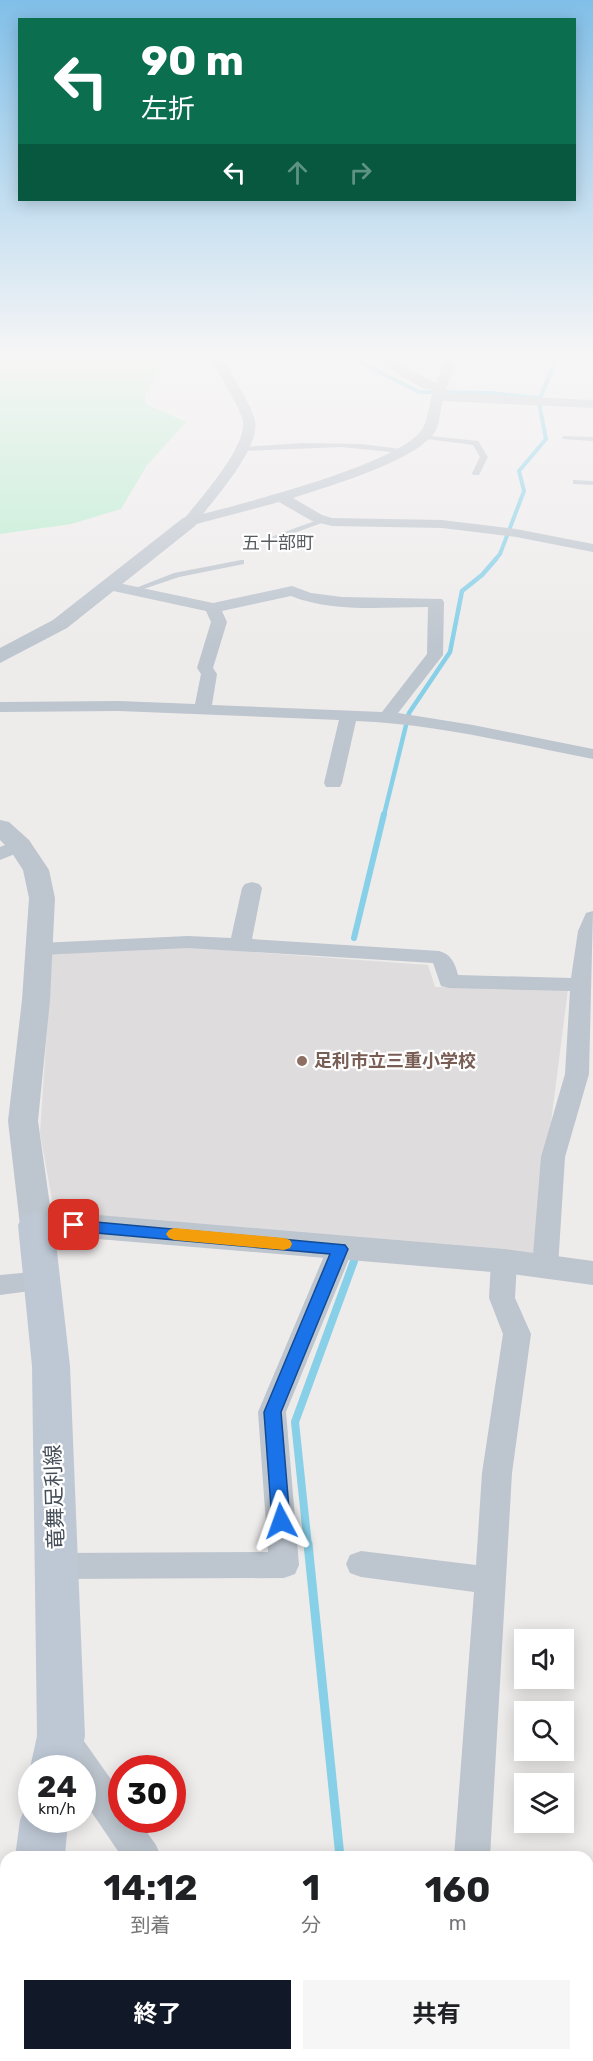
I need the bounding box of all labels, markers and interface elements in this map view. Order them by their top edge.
text: 90 m [141,36,244,86]
icon: left [42,42,120,120]
text: 左折 [141,93,195,125]
icon: left [218,156,251,189]
icon: ahead [281,156,314,189]
icon: right [344,156,377,189]
district label: 五十部町 [242,532,314,554]
place label: 足利市立三重小学校 [314,1050,476,1072]
marker: 足利市立三重小学校 [295,1054,309,1068]
pin [48,1199,99,1250]
icon: arrive [57,1208,90,1241]
street label: 竜舞足利線 [40,1444,68,1550]
position arrow [249,1489,313,1553]
map controls [514,1629,574,1833]
button: sound [514,1629,574,1689]
button: search [514,1701,574,1761]
speed limit sign: 30 [108,1755,186,1833]
text: 24 [37,1769,77,1805]
button: layers [514,1773,574,1833]
text: km/h [38,1800,76,1818]
text: 14:12 [103,1866,198,1909]
text: 1 [302,1866,320,1909]
text: 160 [425,1868,491,1911]
text: m [449,1911,467,1935]
text: 到着 [131,1913,171,1937]
text: 分 [301,1913,321,1937]
button: 終了 [24,1980,291,2049]
button: 共有 [303,1980,570,2049]

